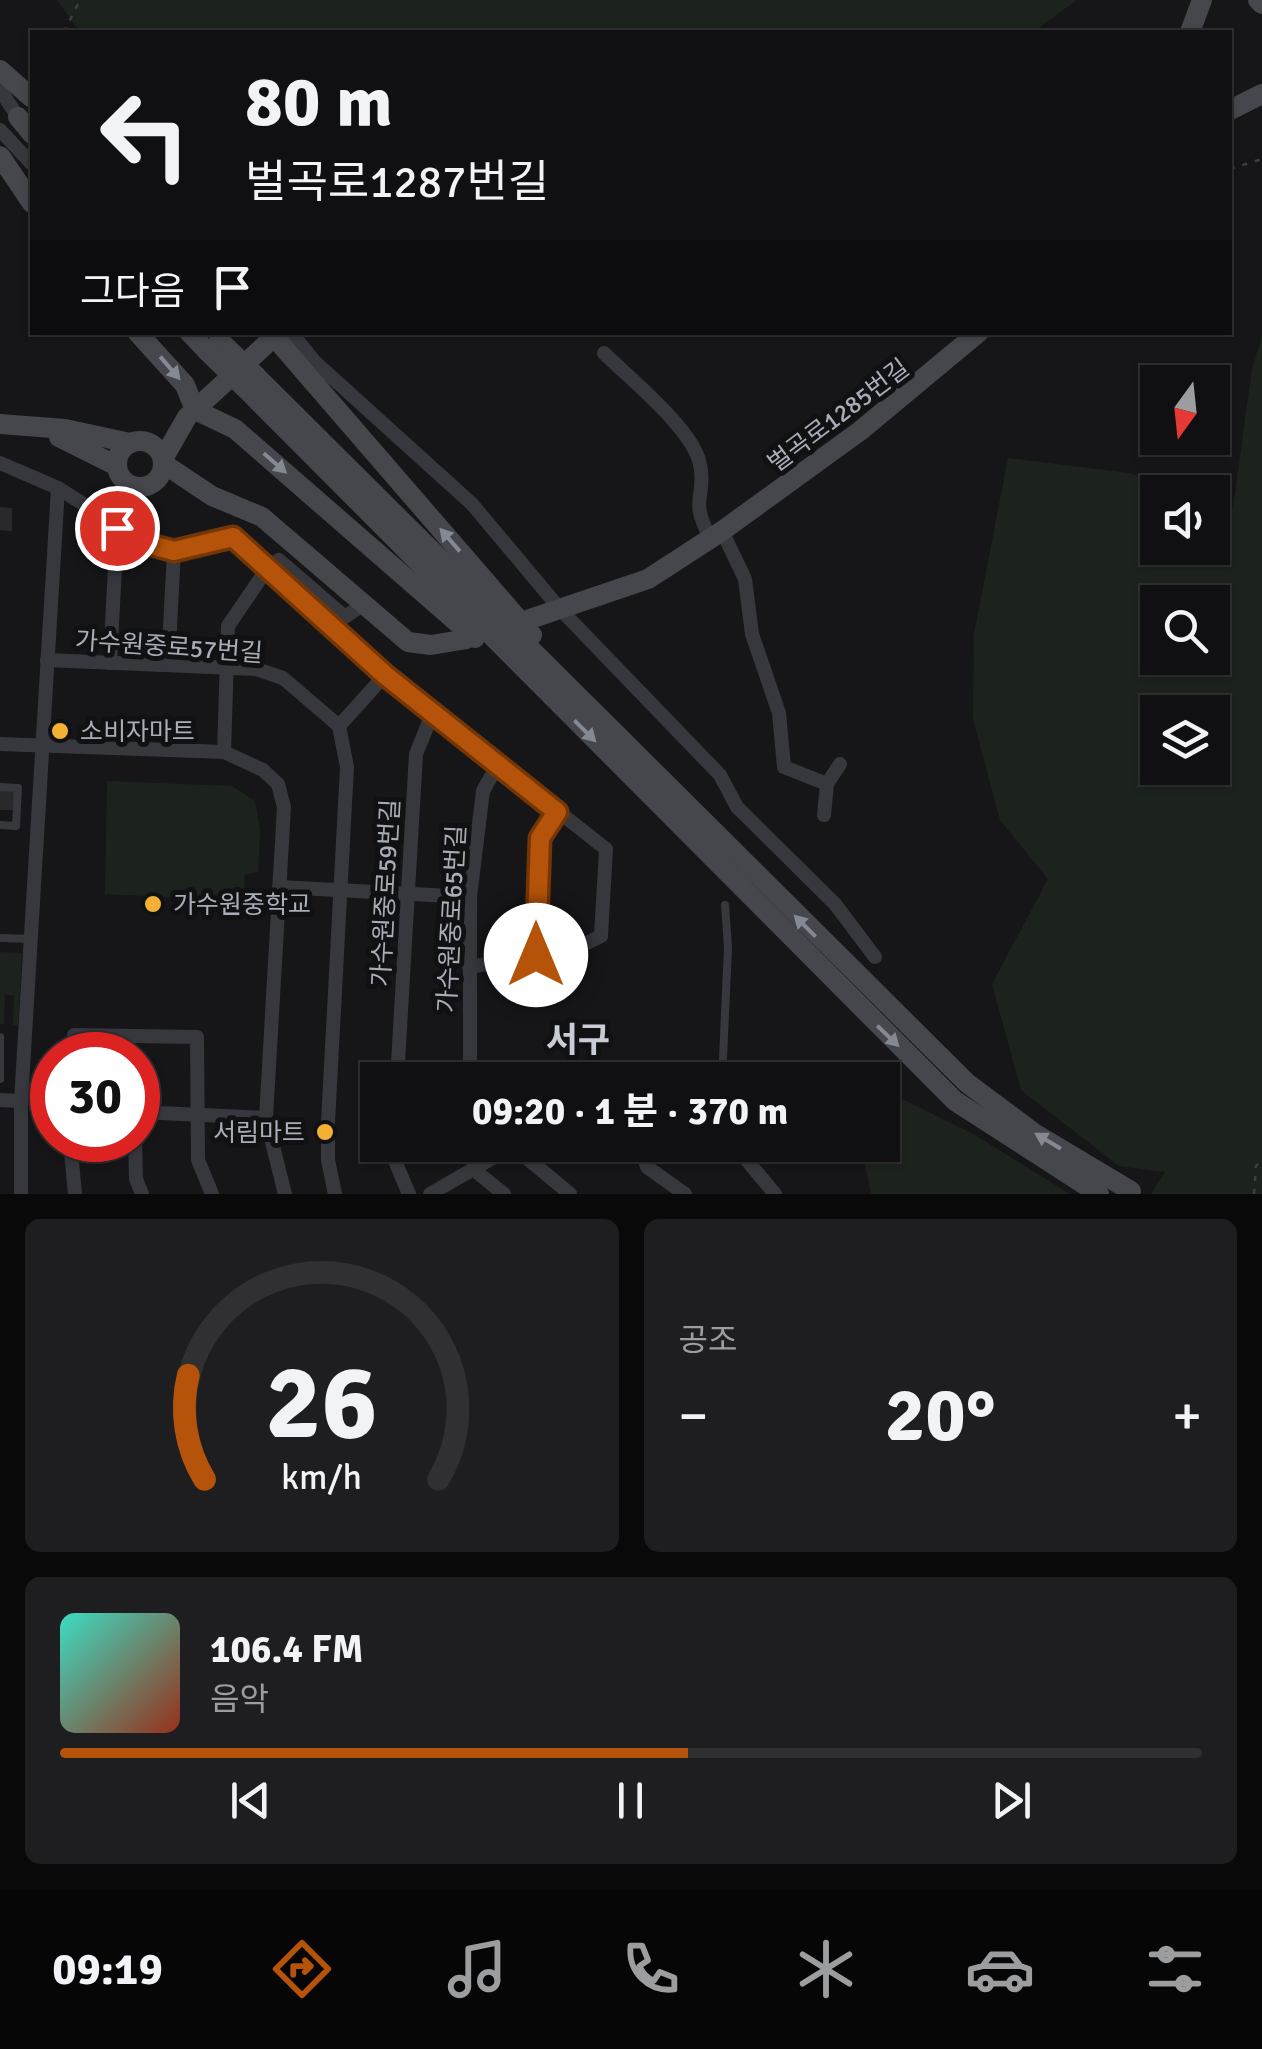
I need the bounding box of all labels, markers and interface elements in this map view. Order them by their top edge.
text: 80 m [245,59,393,145]
icon: left [80,70,210,200]
text: 벌곡로1287번길 [245,155,549,210]
icon: arrive [205,260,260,315]
text: 그다음 [80,268,185,315]
street label: 벌곡로1285번길 [761,352,915,479]
one-way arrow [159,355,181,380]
north arrow [1140,365,1230,455]
map controls [1140,365,1230,785]
one-way arrow [263,452,288,474]
button: sound [1140,475,1230,565]
pin [75,486,160,571]
icon: arrive [90,501,145,556]
one-way arrow [439,528,461,553]
button: search [1140,585,1230,675]
street label: 가수원중로57번길 [74,624,264,669]
button: layers [1140,695,1230,785]
place label: 소비자마트 [80,716,195,747]
one-way arrow [572,719,596,742]
marker: 소비자마트 [49,720,71,742]
street label: 가수원중로59번길 [365,798,406,988]
street label: 가수원중로65번길 [431,824,472,1014]
place label: 가수원중학교 [173,889,311,920]
marker: 가수원중학교 [142,893,164,915]
position arrow [484,903,588,1007]
one-way arrow [794,914,818,938]
district label: 서구 [546,1019,610,1062]
one-way arrow [875,1024,899,1047]
speed limit sign: 30 [30,1032,160,1162]
text: 09:20 · 1 분 · 370 m [472,1088,788,1135]
place label: 서림마트 [213,1117,305,1148]
marker: 서림마트 [314,1121,336,1143]
one-way arrow [1034,1133,1062,1150]
text: 공조 [679,1321,737,1360]
text: 26 [266,1339,378,1467]
text: 20° [885,1369,996,1462]
text: − [679,1382,708,1450]
text: + [1172,1382,1202,1450]
text: km/h [281,1455,362,1499]
text: 106.4 FM [210,1626,363,1673]
text: 음악 [210,1680,269,1719]
icon: previous [223,1773,278,1828]
icon: pause [603,1773,658,1828]
icon: next [984,1773,1039,1828]
icon: directions [267,1934,337,2004]
icon: music [442,1934,512,2004]
icon: phone [616,1934,686,2004]
icon: climate [791,1934,861,2004]
icon: car [965,1934,1035,2004]
icon: filters [1140,1934,1210,2004]
text: 09:19 [52,1942,163,1997]

